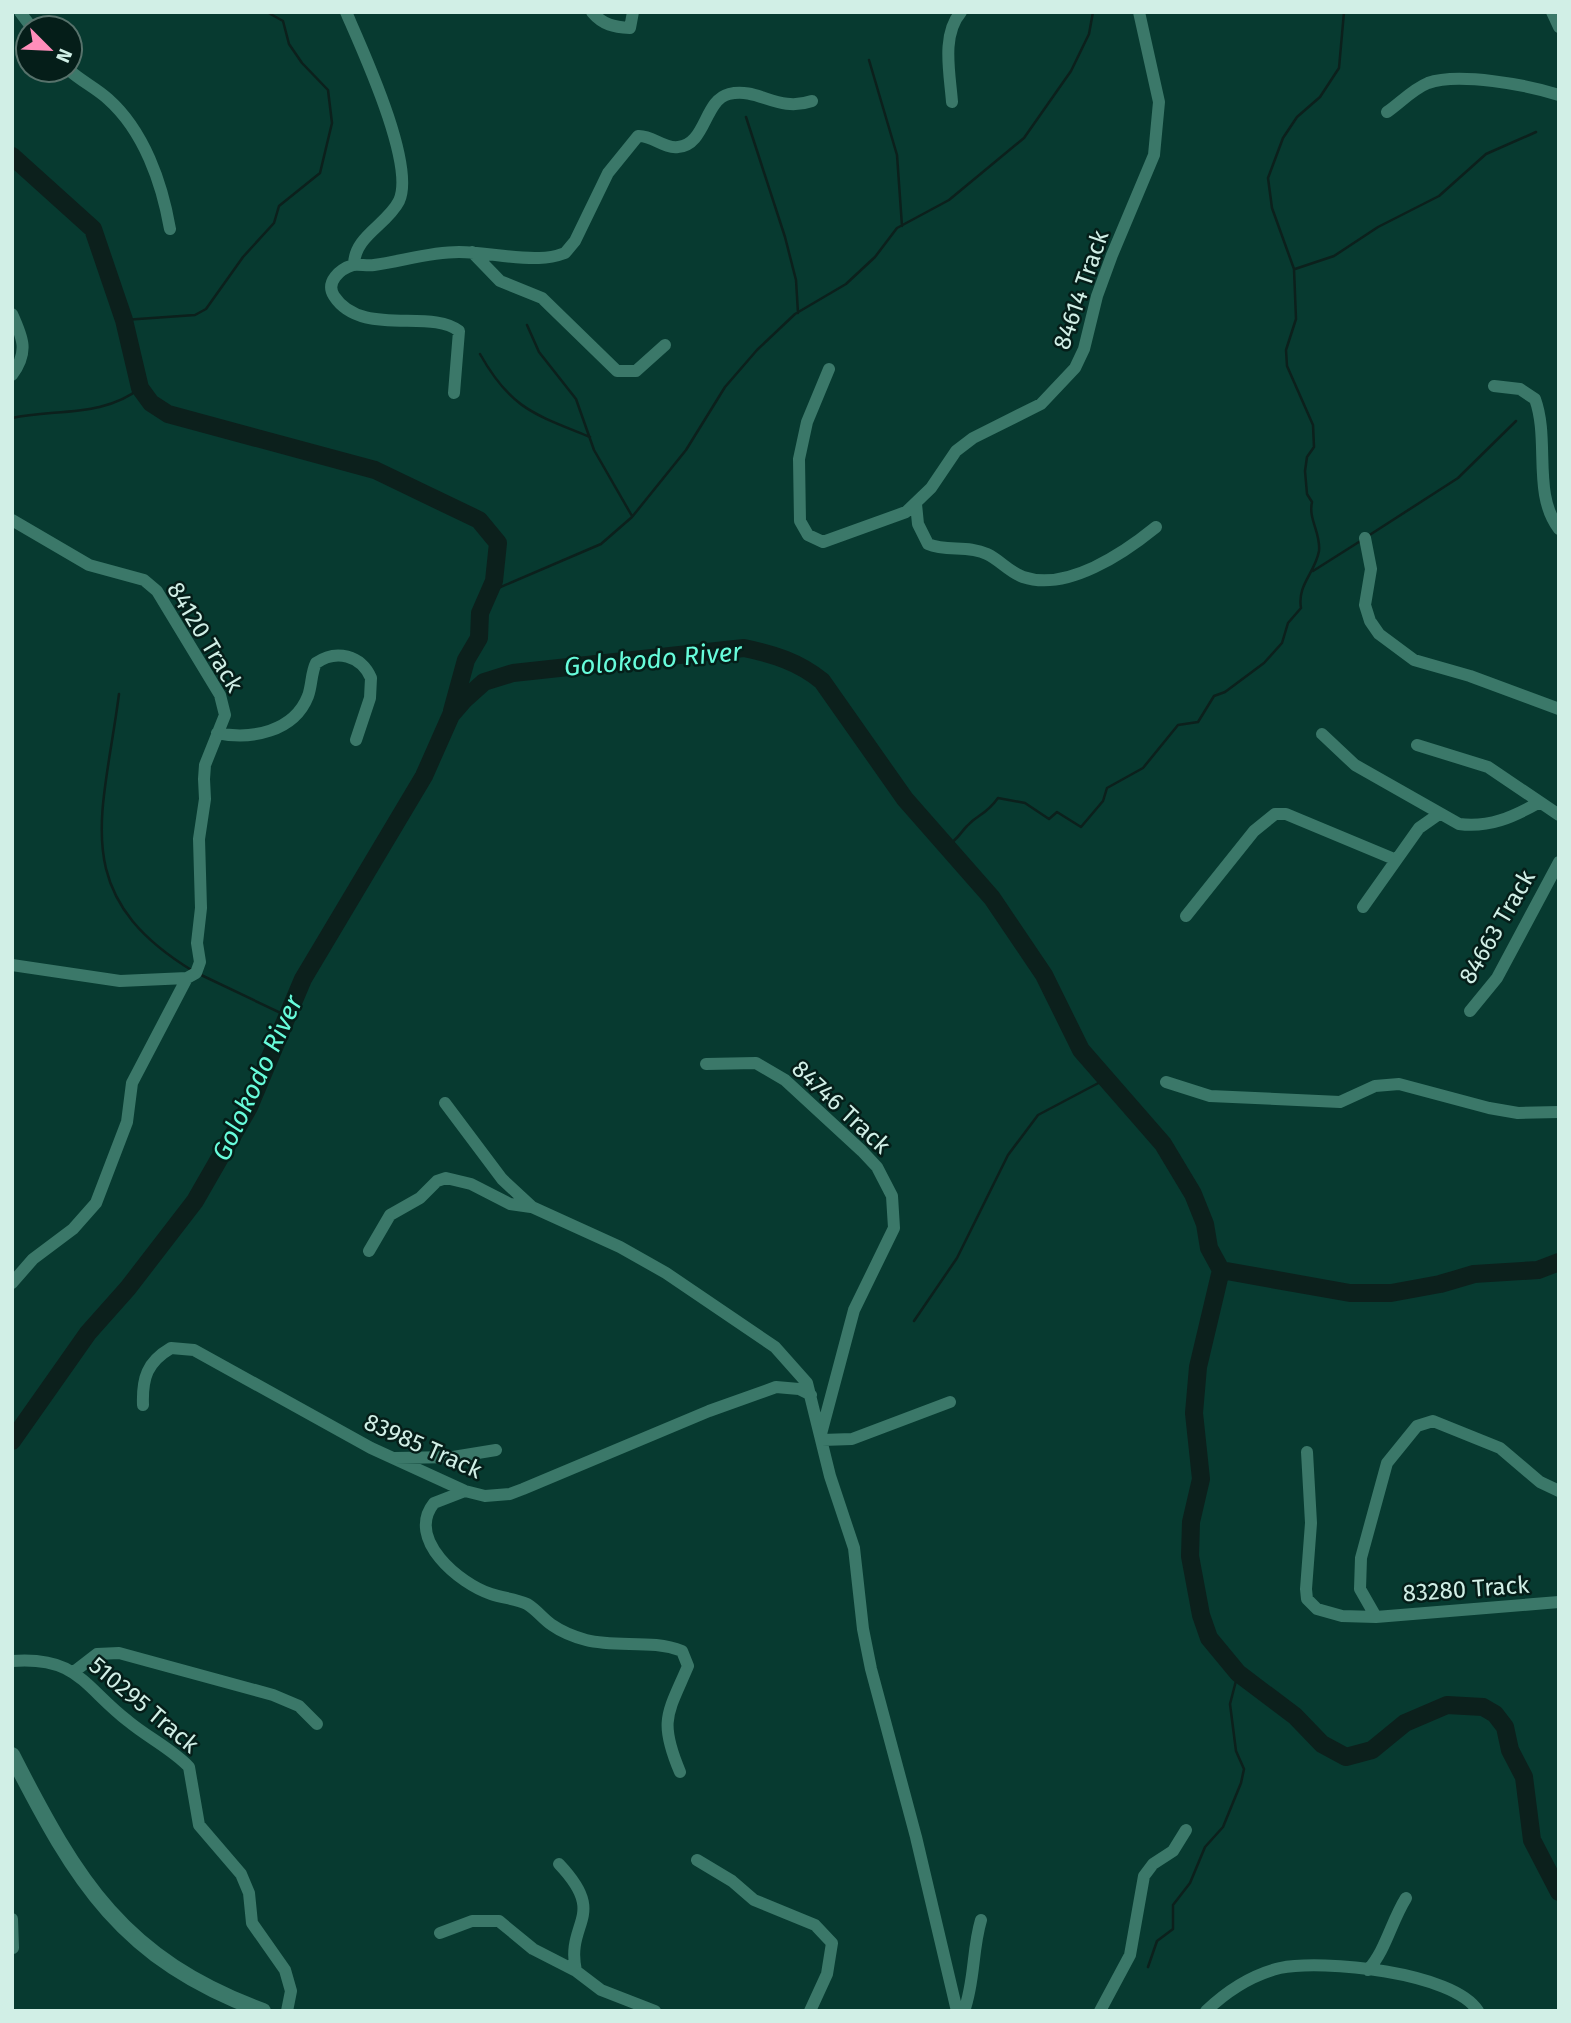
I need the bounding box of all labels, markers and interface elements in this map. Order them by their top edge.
north arrow [14,14,84,84]
text: N [51,45,77,66]
street label: 84614 Track [1048,226,1115,353]
street label: 84120 Track [161,577,249,698]
water label: Golokodo River [563,636,744,683]
street label: 84663 Track [1453,865,1541,989]
water label: Golokodo River [206,990,310,1166]
street label: 84746 Track [786,1054,896,1160]
street label: 83985 Track [360,1408,487,1485]
street label: 83280 Track [1402,1571,1531,1607]
street label: 510295 Track [84,1651,205,1759]

